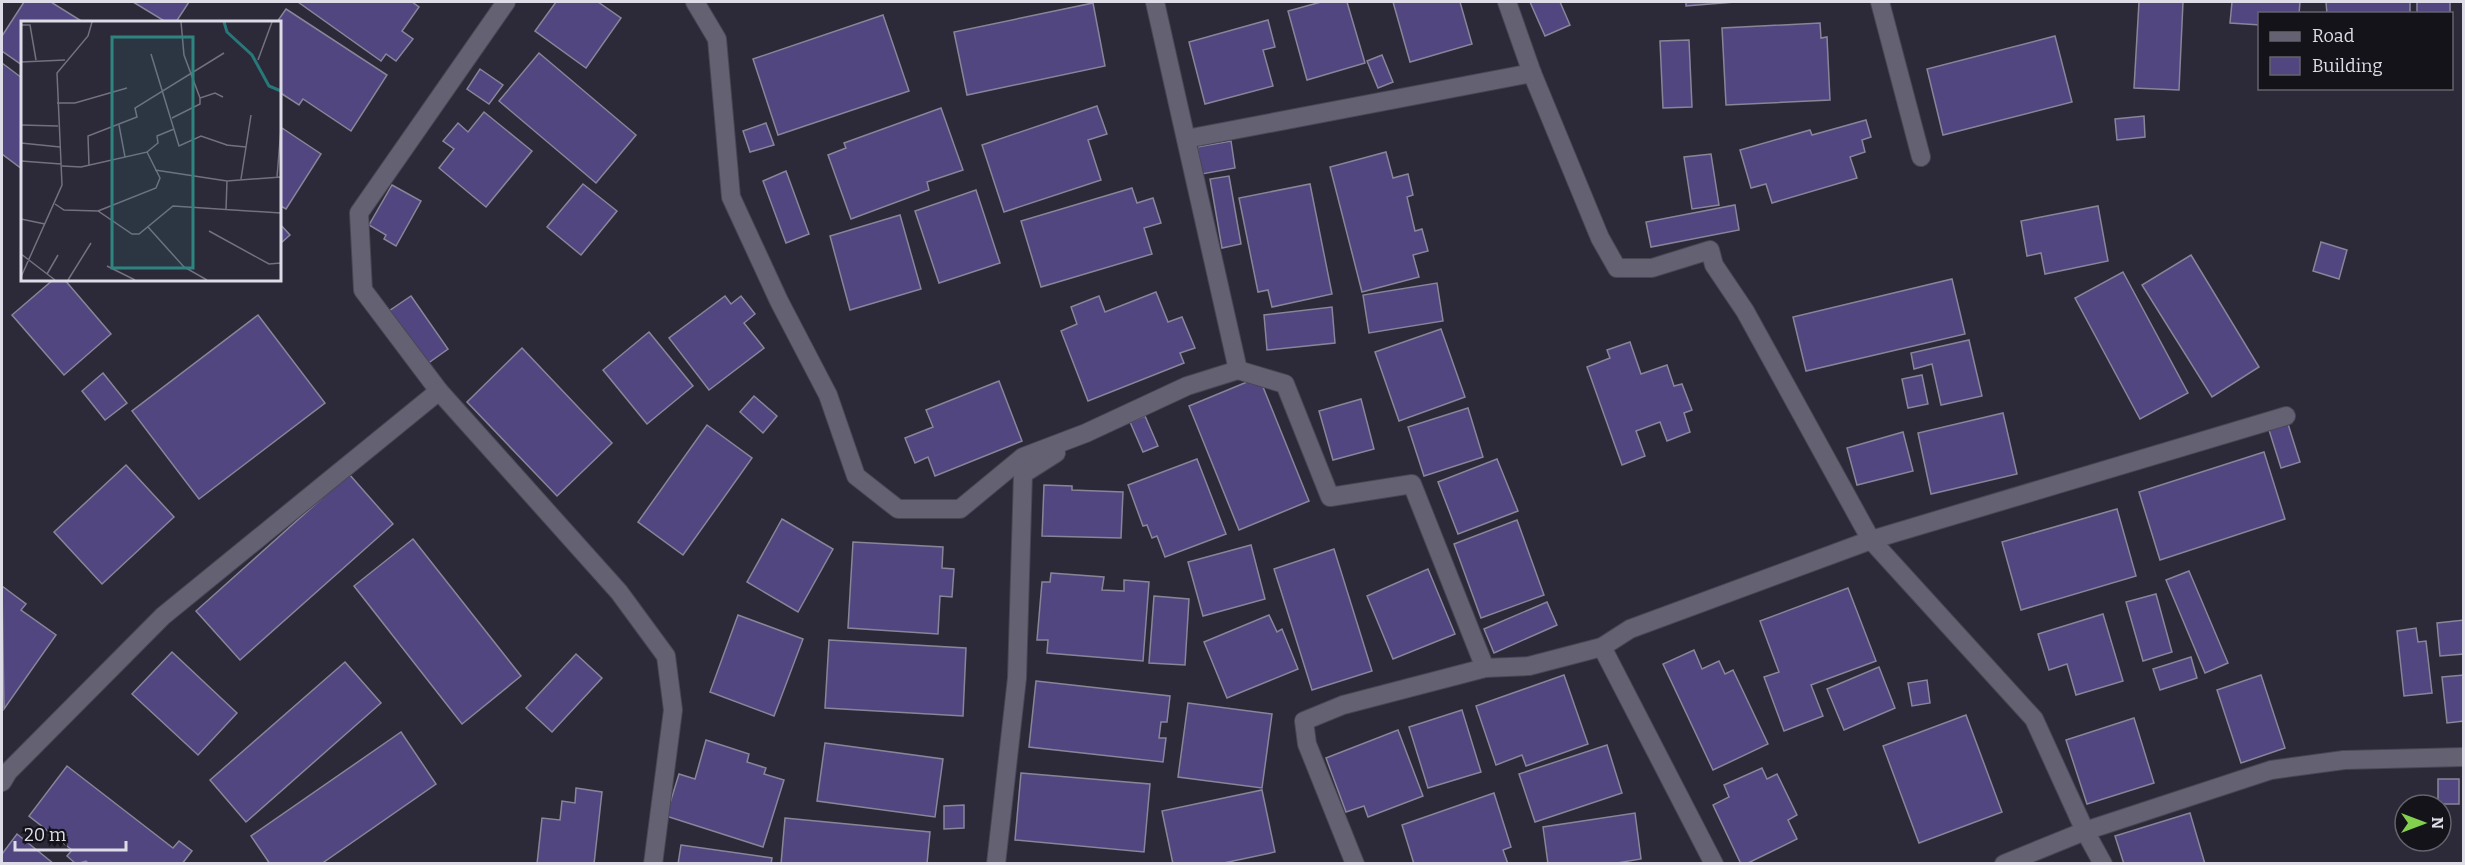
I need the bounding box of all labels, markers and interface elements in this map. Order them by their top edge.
legend [2258,12,2453,90]
inset map [21,21,280,280]
text: Road [2312,25,2355,47]
text: Building [2312,55,2383,77]
north arrow [2393,793,2453,853]
scale bar [15,814,126,852]
text: N [2428,817,2447,829]
text: 20 m [24,824,66,846]

